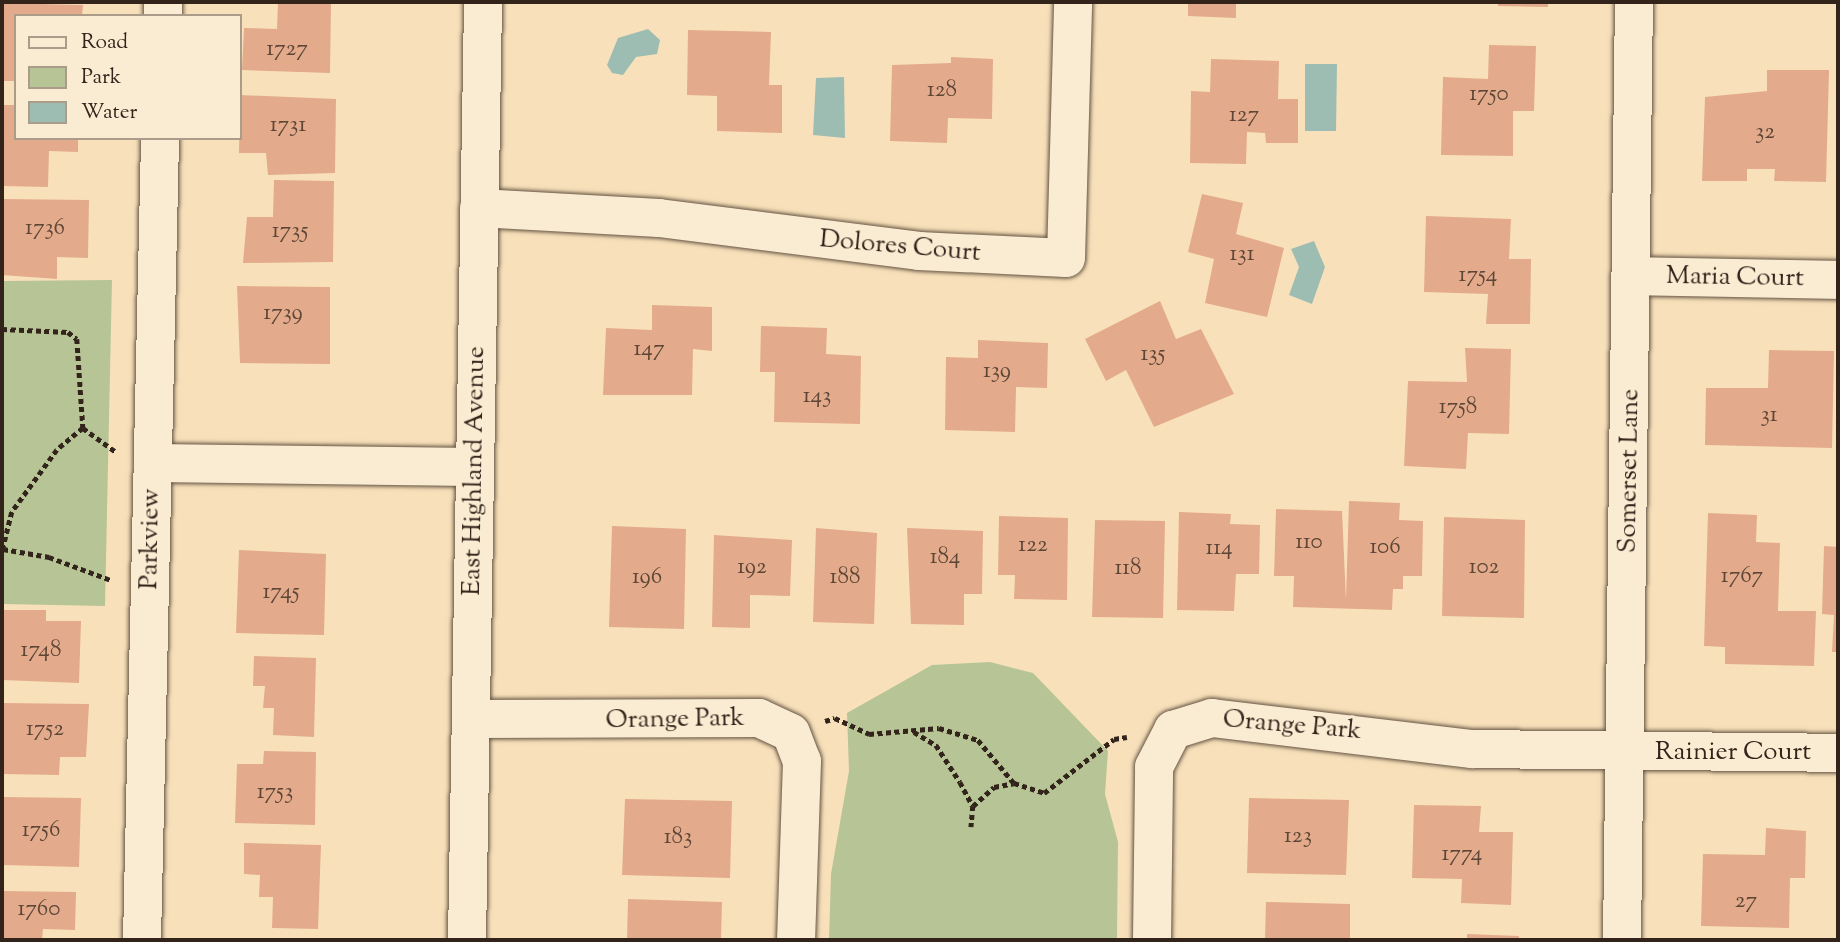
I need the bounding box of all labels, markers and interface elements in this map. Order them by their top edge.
legend [14,14,242,140]
text: Road [81,28,128,58]
house number: 1727 [266,36,308,64]
text: Park [81,63,121,93]
house number: 128 [927,77,957,105]
house number: 1750 [1469,81,1509,109]
text: Water [81,98,137,128]
house number: 127 [1229,102,1259,130]
house number: 1731 [270,112,306,140]
house number: 32 [1755,119,1775,147]
house number: 1736 [25,215,65,243]
house number: 1735 [272,218,308,246]
street label: Dolores Court [818,224,982,270]
house number: 131 [1230,241,1254,269]
street label: Maria Court [1666,261,1804,295]
house number: 1754 [1459,262,1497,290]
house number: 1739 [263,300,303,328]
house number: 147 [634,336,664,364]
house number: 135 [1141,341,1165,369]
street label: East Highland Avenue [457,346,493,596]
house number: 139 [983,358,1011,386]
house number: 143 [803,383,831,411]
street label: Somerset Lane [1613,389,1647,553]
house number: 1758 [1439,394,1477,422]
house number: 31 [1760,402,1778,430]
street label: Parkview [135,488,167,590]
house number: 110 [1295,529,1323,557]
house number: 122 [1018,532,1048,560]
house number: 106 [1369,534,1401,562]
house number: 114 [1205,535,1233,563]
house number: 184 [930,544,960,572]
house number: 192 [737,554,767,582]
house number: 102 [1469,554,1499,582]
house number: 118 [1114,555,1142,583]
house number: 1767 [1721,563,1763,591]
house number: 196 [632,564,662,592]
house number: 188 [830,564,860,592]
house number: 1745 [262,579,300,607]
house number: 1748 [21,637,61,665]
street label: Orange Park [605,703,745,737]
street label: Orange Park [1221,704,1363,748]
house number: 1752 [26,716,64,744]
street label: Rainier Court [1655,737,1811,769]
house number: 1753 [257,779,293,807]
house number: 1756 [22,817,60,845]
house number: 123 [1284,823,1312,851]
house number: 183 [664,824,692,852]
house number: 1774 [1442,841,1482,869]
house number: 27 [1735,888,1757,916]
house number: 1760 [18,896,60,924]

